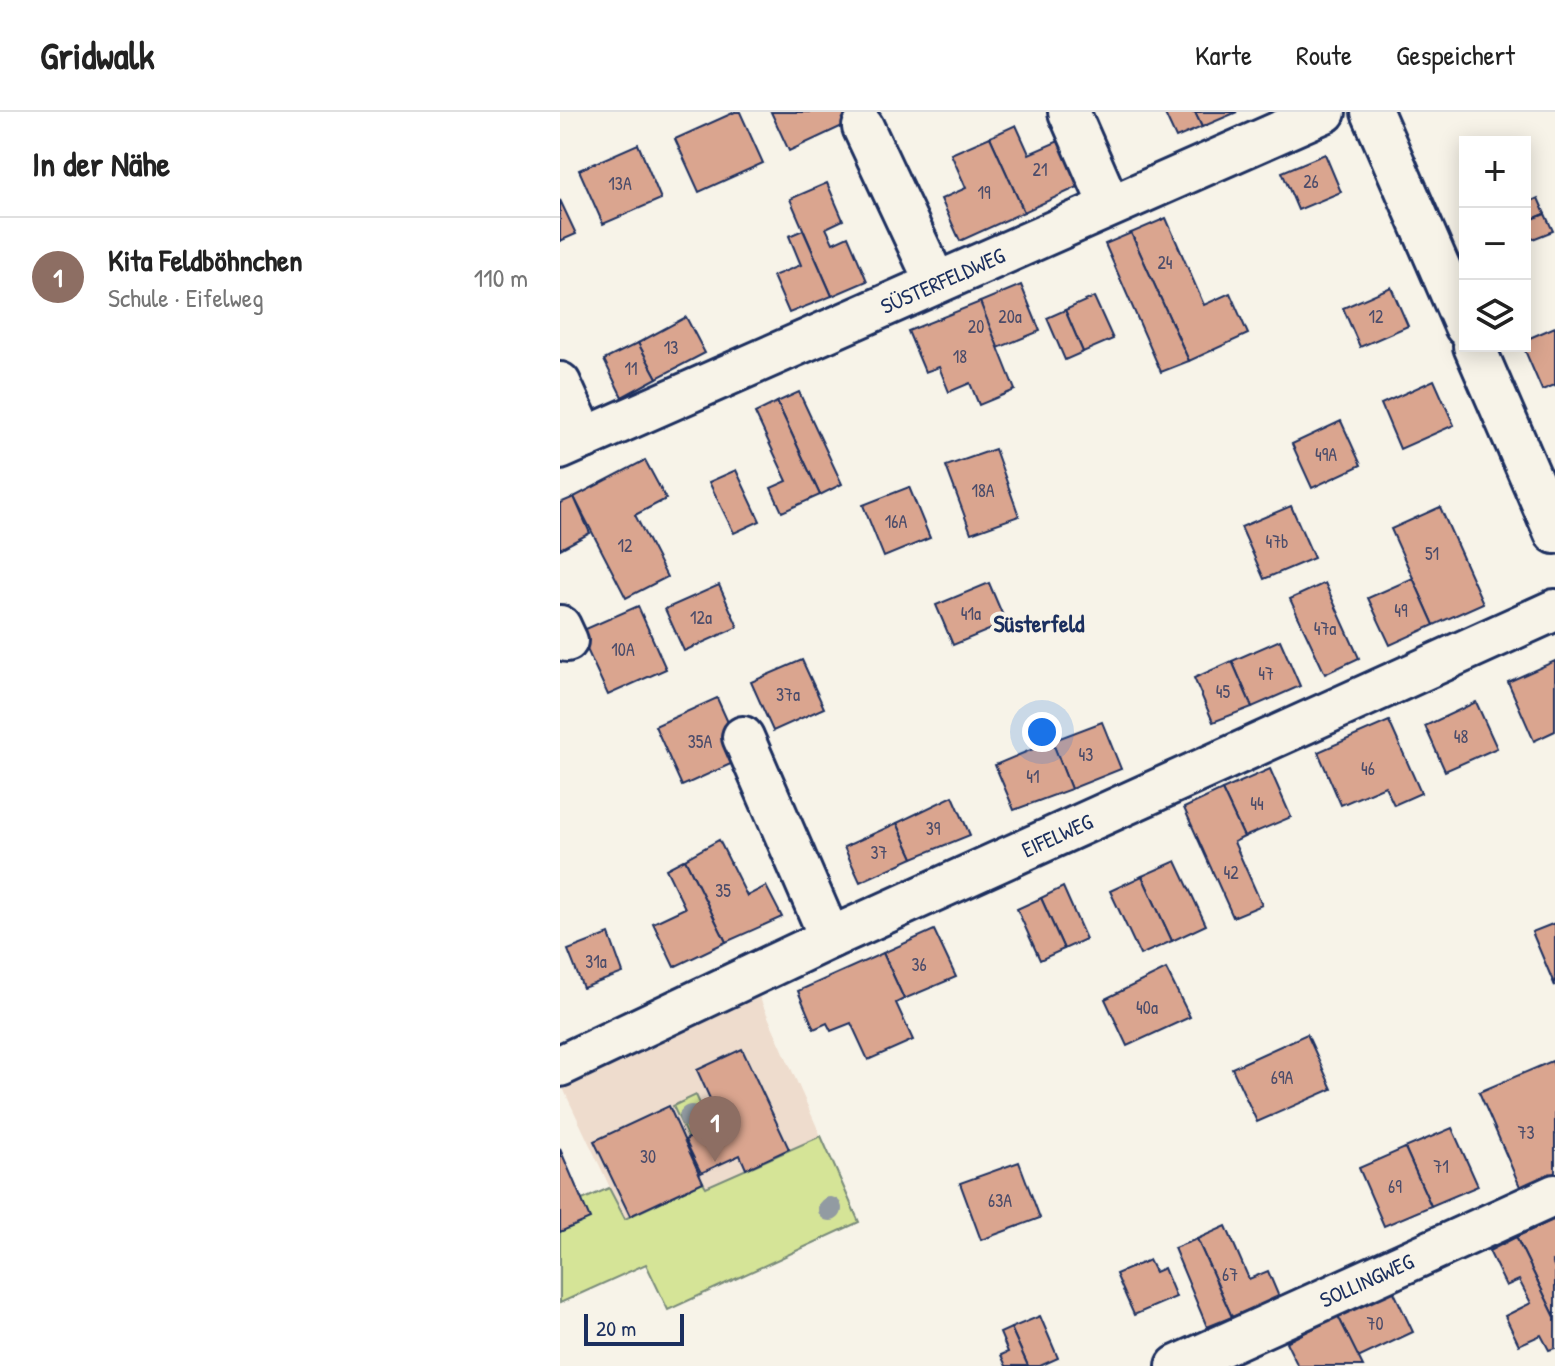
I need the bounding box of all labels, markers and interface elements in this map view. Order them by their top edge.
text: Gridwalk [40,29,155,81]
text: Karte [1195,36,1252,74]
text: Route [1296,36,1352,74]
text: Gespeichert [1396,36,1515,74]
map controls [1459,136,1531,352]
button: + [1459,136,1531,208]
text: In der Nähe [32,141,170,187]
house number: 21 [1033,157,1047,182]
house number: 26 [1303,169,1319,194]
house number: 13A [608,171,632,196]
house number: 19 [977,180,991,205]
button: − [1459,208,1531,280]
text: Kita Feldböhnchen [108,240,303,280]
street label: SÜSTERFELDWEG [876,240,1010,321]
house number: 24 [1157,250,1173,275]
text: 1 [53,260,63,295]
text: 110 m [474,260,528,295]
text: Schule · Eifelweg [108,280,264,315]
button: layers [1459,280,1531,352]
house number: 20a [998,304,1022,329]
house number: 12 [1369,304,1384,329]
house number: 20 [968,314,984,339]
house number: 13 [664,335,678,360]
house number: 18 [953,344,967,369]
house number: 11 [624,356,638,381]
house number: 49A [1315,442,1337,467]
house number: 18A [971,478,995,503]
house number: 16A [885,509,907,534]
house number: 47b [1265,529,1289,554]
house number: 12 [618,533,633,558]
house number: 51 [1425,541,1439,566]
house number: 49 [1394,598,1408,623]
house number: 41a [961,601,981,626]
house number: 12a [690,605,712,630]
district label: Süsterfeld [994,607,1085,639]
house number: 47a [1314,616,1336,641]
house number: 10A [611,637,635,662]
house number: 47 [1258,661,1274,686]
house number: 45 [1216,679,1231,704]
house number: 37a [776,682,800,707]
your location [1022,712,1062,752]
house number: 48 [1454,724,1468,749]
house number: 35A [688,729,712,754]
house number: 43 [1079,742,1093,767]
house number: 46 [1361,756,1375,781]
house number: 41 [1026,764,1040,789]
house number: 44 [1250,791,1264,816]
street label: EIFELWEG [1017,806,1098,864]
house number: 39 [926,816,941,841]
house number: 37 [871,840,888,865]
house number: 42 [1223,860,1239,885]
house number: 35 [715,878,731,903]
house number: 31a [585,949,607,974]
house number: 36 [911,952,927,977]
house number: 40a [1136,995,1158,1020]
house number: 69A [1271,1065,1293,1090]
pin: 1 [689,1096,741,1162]
house number: 73 [1518,1120,1534,1145]
house number: 30 [640,1144,656,1169]
house number: 71 [1433,1154,1449,1179]
house number: 69 [1388,1174,1402,1199]
house number: 63A [988,1188,1012,1213]
street label: SOLLINGWEG [1315,1246,1419,1315]
house number: 67 [1222,1262,1238,1287]
scale bar [584,1310,684,1346]
house number: 70 [1367,1311,1383,1336]
text: 20 m [596,1313,636,1343]

